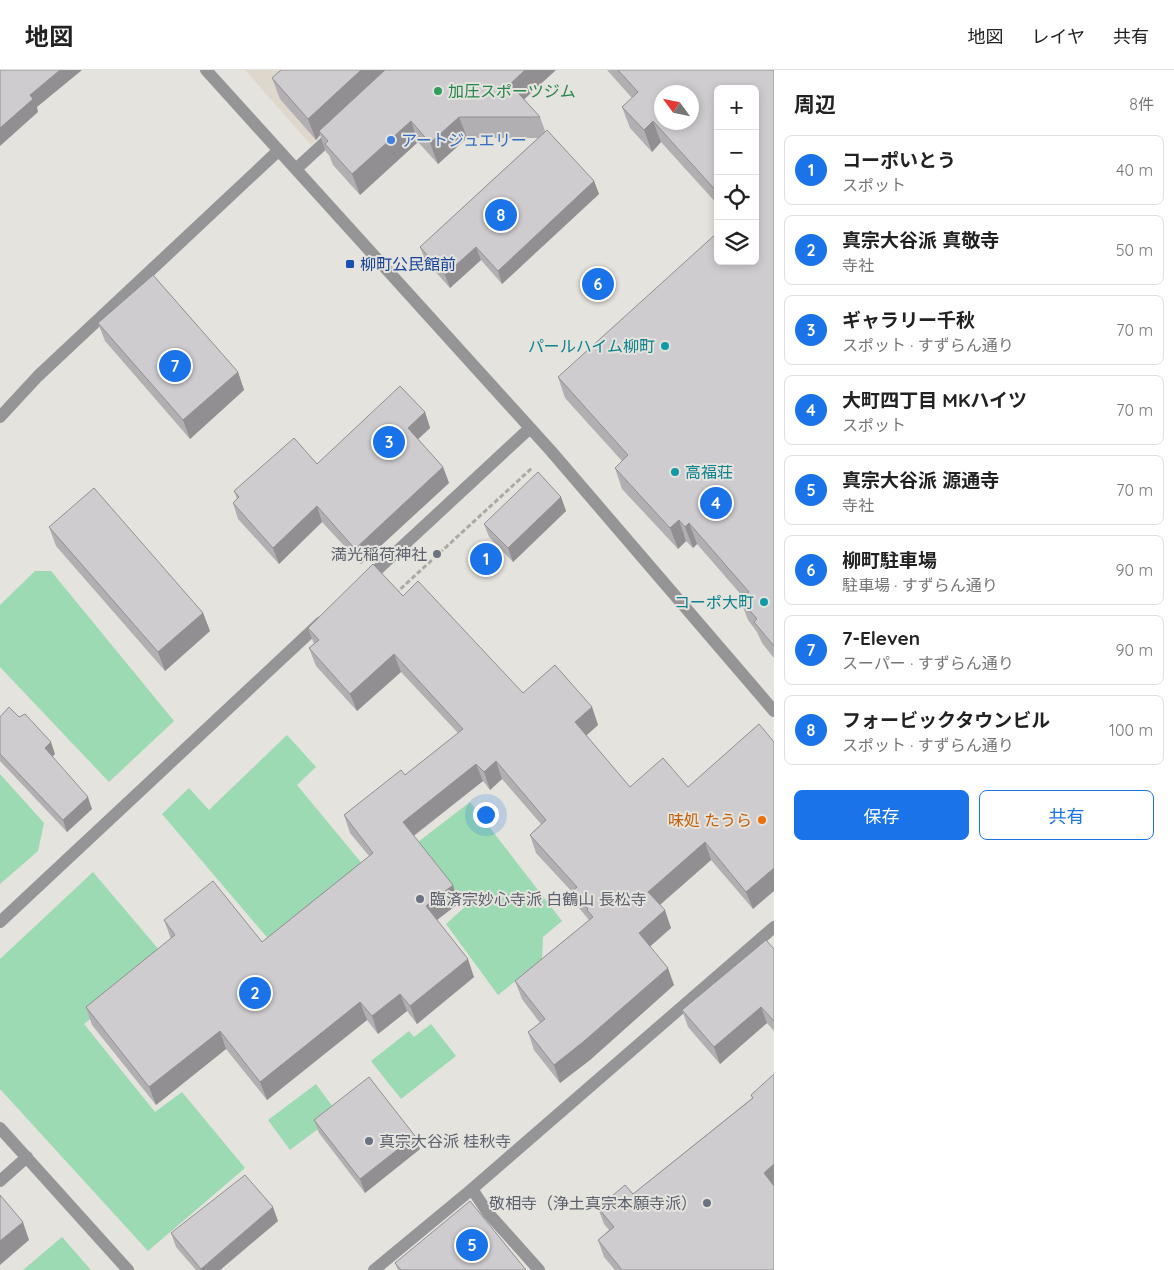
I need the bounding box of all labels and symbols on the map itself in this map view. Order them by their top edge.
place label: 加圧スポーツジム [448,81,576,101]
marker: 加圧スポーツジム [432,85,444,97]
north arrow [654,85,699,130]
place label: アートジュエリー [401,130,527,150]
marker: アートジュエリー [385,134,397,146]
pin: 8 [485,196,517,234]
place label: 柳町公民館前 [360,254,456,274]
marker: 柳町公民館前 [344,258,356,270]
pin: 6 [582,265,614,303]
place label: パールハイム柳町 [528,336,655,356]
marker: パールハイム柳町 [659,340,671,352]
pin: 7 [159,347,191,385]
pin: 3 [373,423,405,461]
place label: 高福荘 [685,462,733,482]
marker: 高福荘 [669,466,681,478]
pin: 4 [700,484,732,522]
pin: 1 [470,540,502,578]
place label: 満光稲荷神社 [331,544,427,564]
marker: 満光稲荷神社 [431,548,443,560]
place label: コーポ大町 [674,592,754,612]
marker: コーポ大町 [758,596,770,608]
your location [473,802,499,828]
place label: 味処 たうら [668,810,752,830]
marker: 味処 たうら [756,814,768,826]
place label: 臨済宗妙心寺派 白鶴山 長松寺 [430,889,647,909]
marker: 臨済宗妙心寺派 白鶴山 長松寺 [414,893,426,905]
pin: 2 [239,974,271,1012]
place label: 真宗大谷派 桂秋寺 [379,1131,511,1151]
marker: 真宗大谷派 桂秋寺 [363,1135,375,1147]
place label: 敬相寺（浄土真宗本願寺派） [489,1193,697,1213]
marker: 敬相寺（浄土真宗本願寺派） [701,1197,713,1209]
pin: 5 [456,1226,488,1264]

